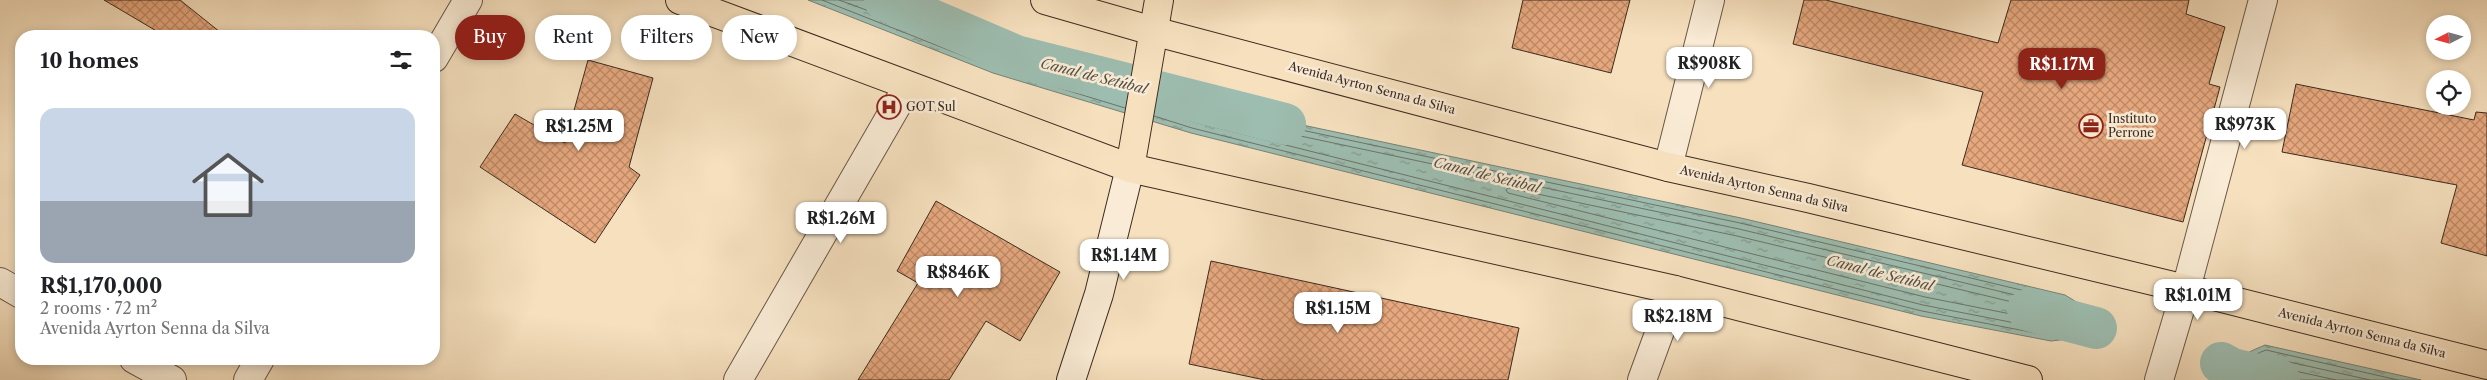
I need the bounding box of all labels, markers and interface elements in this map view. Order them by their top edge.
chip: Buy [455,15,525,60]
chip: Rent [535,15,611,60]
chip: Filters [621,15,712,60]
chip: New [722,15,797,60]
north arrow [2426,15,2471,60]
map controls [2426,15,2471,115]
icon: filters [387,46,415,74]
pin: R$908K [1668,46,1750,89]
text: 10 homes [40,48,139,73]
pin: R$1.17M [2016,48,2108,90]
text: R$908K [1677,53,1741,73]
water label: Canal de Setúbal [1039,54,1151,98]
text: R$1.17M [2029,54,2095,74]
street label: Avenida Ayrton Senna da Silva [1286,58,1458,117]
button: locate [2426,70,2471,115]
hospital icon: GOT Sul [876,94,902,120]
place label: GOT Sul [906,99,956,114]
pin: R$973K [2204,108,2286,150]
pin: R$1.25M [533,110,625,152]
place label: Instituto Perrone [2108,111,2156,140]
office icon: Instituto Perrone [2078,113,2104,139]
text: R$973K [2215,114,2275,134]
text: R$1.25M [545,116,613,136]
icon: home [183,140,273,230]
water label: Canal de Setúbal [1432,153,1544,197]
street label: Avenida Ayrton Senna da Silva [1677,162,1850,215]
pin: R$1.26M [795,202,887,244]
text: R$1.26M [807,208,875,228]
pin: R$1.14M [1078,238,1170,281]
text: R$1.14M [1091,245,1157,265]
water label: Canal de Setúbal [1825,251,1937,295]
pin: R$846K [917,256,999,298]
text: R$846K [927,262,989,282]
text: R$1,170,000 [40,273,162,298]
pin: R$1.01M [2152,278,2244,321]
text: R$1.01M [2164,285,2232,305]
pin: R$1.15M [1292,292,1384,334]
text: 2 rooms · 72 m² [40,298,157,318]
text: R$1.15M [1305,298,1371,318]
pin: R$2.18M [1632,300,1724,342]
street label: Avenida Ayrton Senna da Silva [2276,304,2448,361]
text: R$2.18M [1643,306,1713,326]
text: Avenida Ayrton Senna da Silva [40,318,270,338]

